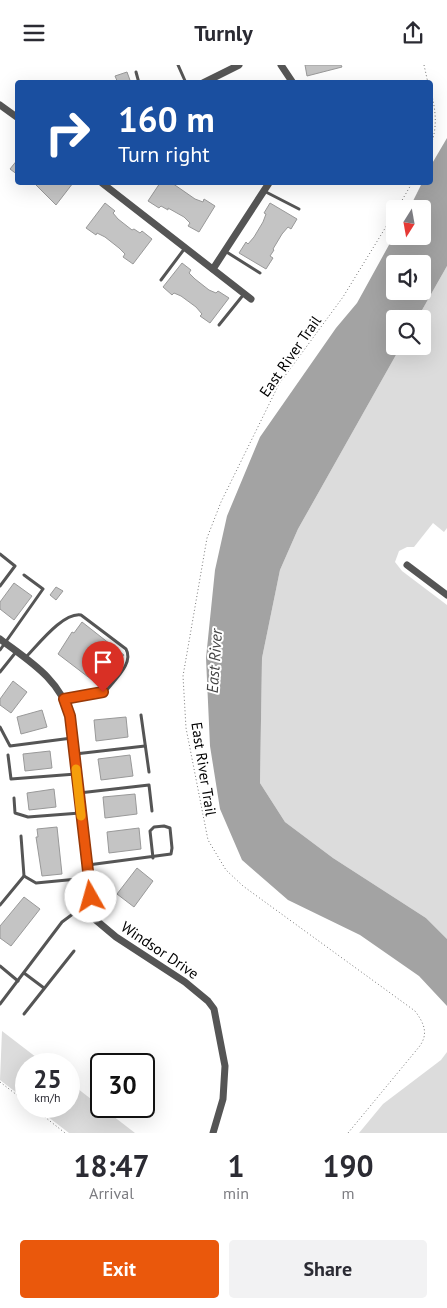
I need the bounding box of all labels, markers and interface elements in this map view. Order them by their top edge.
icon: menu [20,19,48,47]
text: Turnly [194,19,253,47]
icon: share [399,19,427,47]
text: 160 m [118,96,215,142]
icon: right [35,100,100,165]
text: Turn right [118,140,210,168]
north arrow [386,200,431,245]
map controls [386,200,431,355]
button: sound [386,255,431,300]
button: search [386,310,431,355]
street label: East River Trail [255,311,325,400]
water label: East River [202,627,226,694]
pin [82,641,124,692]
icon: arrive [89,648,117,676]
street label: East River Trail [187,721,221,818]
position arrow [64,870,116,922]
street label: Windsor Drive [117,917,203,983]
speed limit sign: 30 [90,1053,155,1118]
text: 25 [33,1063,62,1095]
text: km/h [34,1090,61,1105]
text: 18:47 [73,1146,150,1185]
text: 1 [228,1146,245,1185]
text: 190 [322,1146,374,1185]
text: Arrival [89,1183,134,1203]
text: min [223,1183,249,1203]
text: m [342,1183,355,1203]
button: Exit [20,1240,219,1298]
button: Share [229,1240,427,1298]

